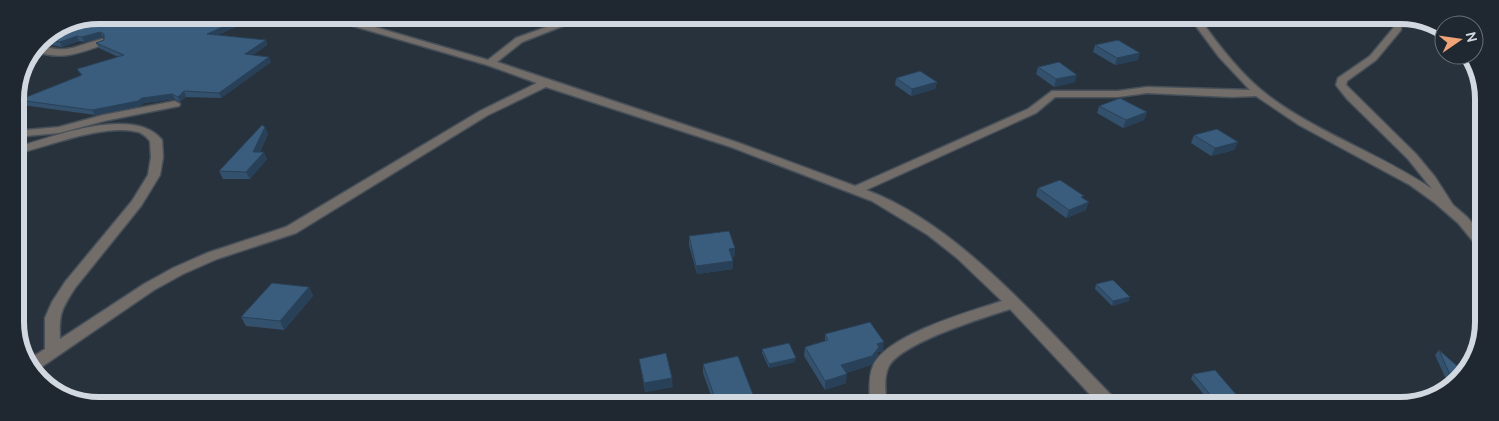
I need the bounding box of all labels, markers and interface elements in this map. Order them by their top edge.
north arrow [1434,15,1484,65]
text: N [1463,30,1481,44]

